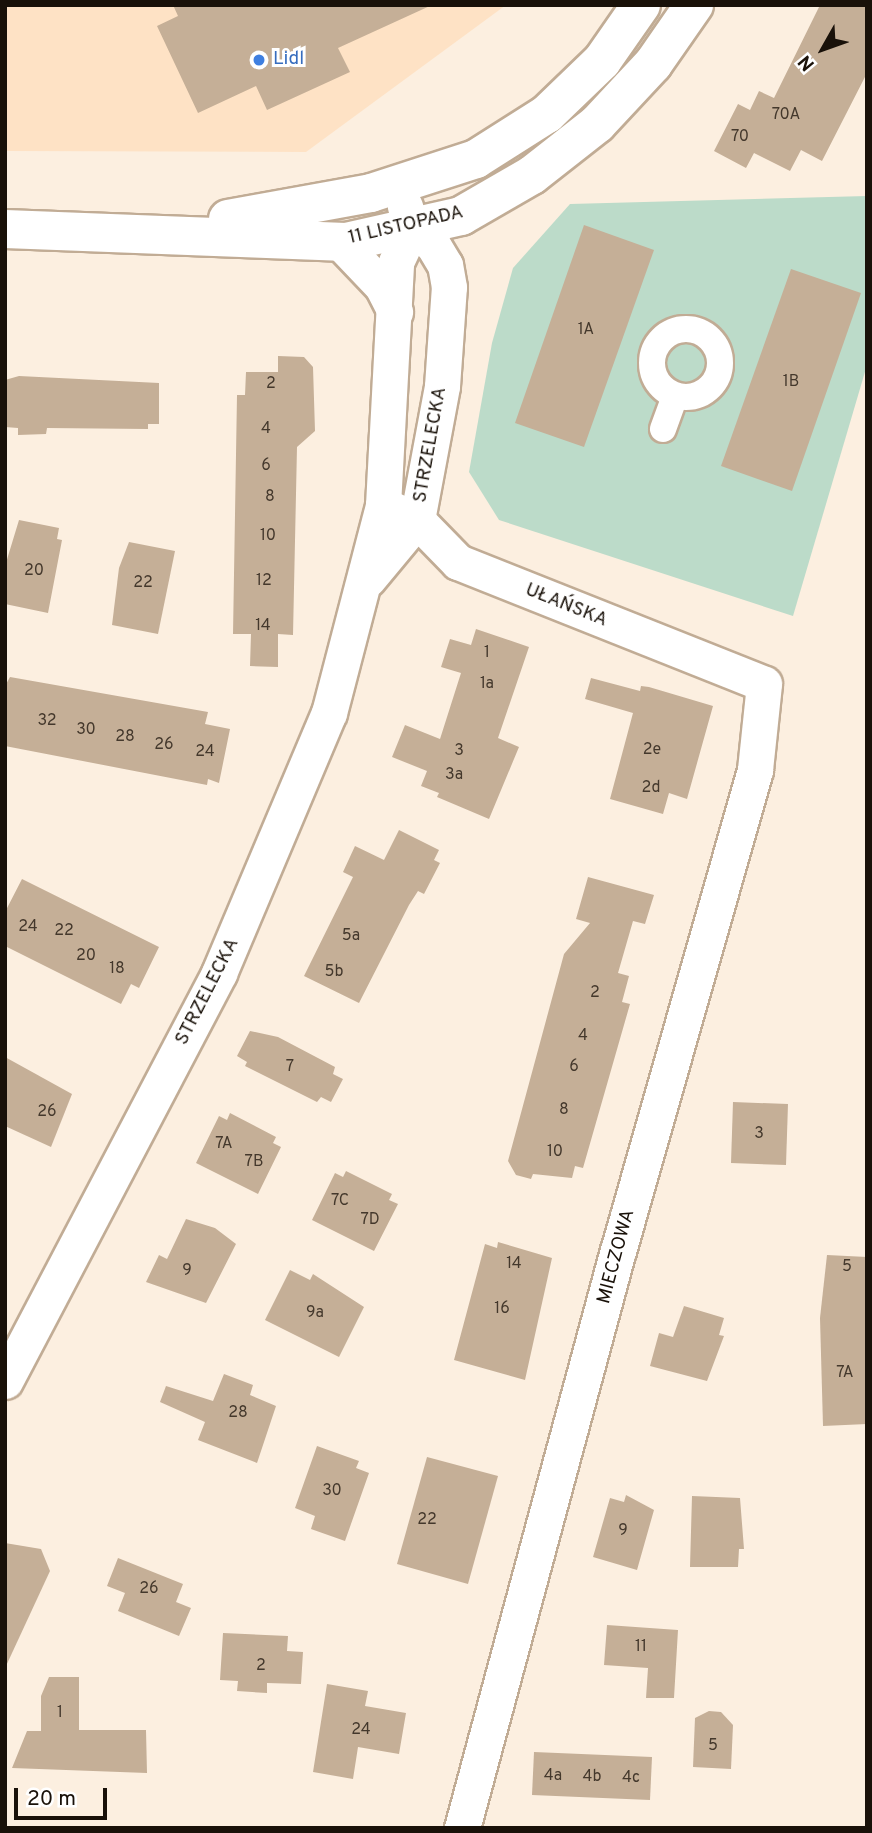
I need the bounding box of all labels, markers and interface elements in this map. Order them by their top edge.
north arrow [788,14,858,84]
place label: Lidl [273,49,304,71]
text: N [793,50,820,75]
marker: Lidl [251,52,267,68]
house number: 70A [772,105,800,125]
house number: 70 [731,127,749,147]
street label: 11 LISTOPADA [346,202,466,250]
house number: 1A [578,320,594,340]
house number: 1B [783,372,799,392]
house number: 2 [266,374,276,394]
street label: STRZELECKA [410,385,452,505]
house number: 4 [261,419,271,439]
house number: 6 [261,456,271,476]
house number: 8 [265,487,275,507]
house number: 10 [260,526,276,546]
house number: 20 [24,561,44,581]
house number: 12 [256,571,272,591]
house number: 22 [133,573,153,593]
street label: UŁAŃSKA [522,579,610,633]
house number: 14 [255,616,271,636]
house number: 1 [484,643,490,663]
house number: 1a [480,674,494,694]
house number: 32 [37,711,57,731]
house number: 30 [76,720,96,740]
house number: 28 [115,727,135,747]
house number: 26 [154,735,174,755]
house number: 2e [643,740,661,760]
house number: 3 [454,741,464,761]
house number: 24 [195,742,215,762]
house number: 3a [445,765,463,785]
house number: 2d [642,778,660,798]
house number: 24 [18,917,38,937]
house number: 22 [54,921,74,941]
house number: 5a [342,926,360,946]
street label: STRZELECKA [171,935,245,1049]
house number: 20 [76,946,96,966]
house number: 18 [109,959,125,979]
house number: 5b [325,962,343,982]
house number: 2 [590,983,600,1003]
house number: 4 [578,1026,588,1046]
house number: 7 [286,1057,294,1077]
house number: 6 [569,1057,579,1077]
house number: 8 [559,1100,569,1120]
house number: 26 [37,1102,57,1122]
house number: 3 [754,1124,764,1144]
house number: 7A [215,1134,233,1154]
house number: 10 [547,1142,563,1162]
house number: 7B [245,1152,263,1172]
house number: 7C [331,1191,349,1211]
street label: MIECZOWA [593,1207,641,1307]
house number: 7D [360,1210,380,1230]
house number: 14 [506,1254,522,1274]
house number: 5 [842,1257,852,1277]
house number: 9 [182,1261,192,1281]
house number: 16 [494,1299,510,1319]
house number: 9a [306,1303,324,1323]
house number: 7A [836,1363,854,1383]
house number: 28 [228,1403,248,1423]
house number: 30 [322,1481,342,1501]
house number: 22 [417,1510,437,1530]
house number: 9 [618,1521,628,1541]
house number: 26 [139,1579,159,1599]
house number: 11 [635,1637,647,1657]
house number: 2 [256,1656,266,1676]
house number: 1 [57,1703,63,1723]
house number: 24 [351,1720,371,1740]
house number: 5 [708,1736,718,1756]
house number: 4a [544,1766,562,1786]
house number: 4b [583,1767,601,1787]
house number: 4c [622,1768,640,1788]
scale bar [18,1773,110,1817]
text: 20 m [27,1786,76,1813]

